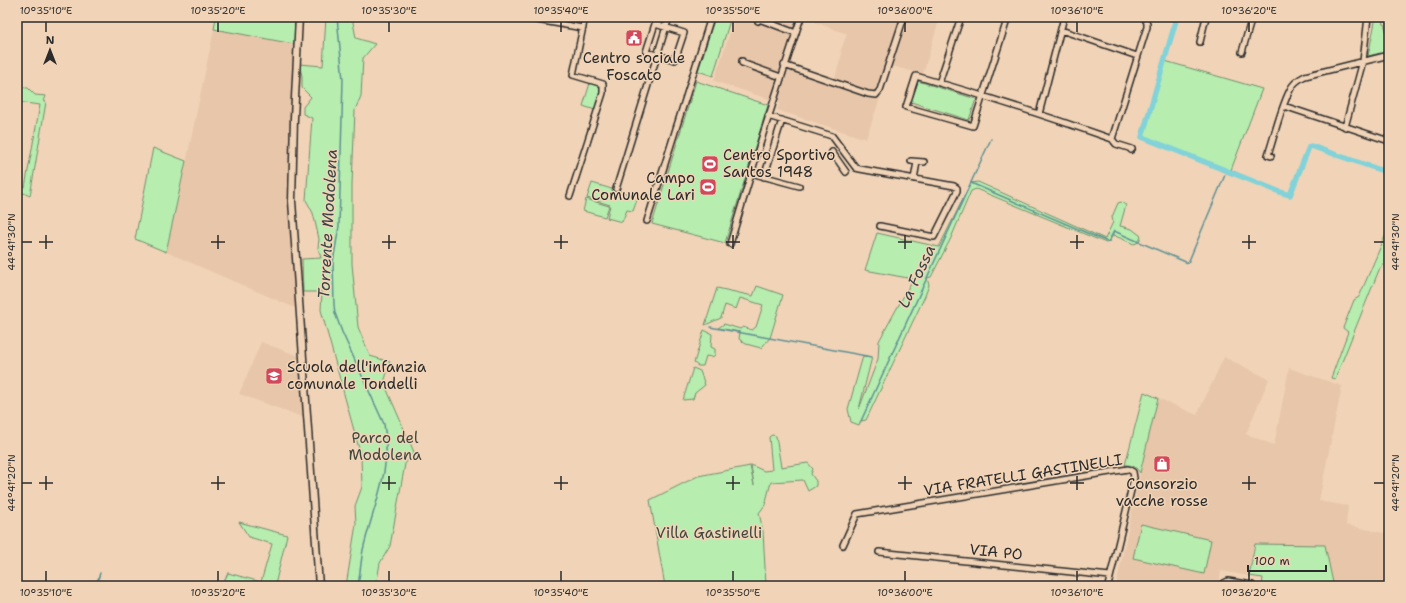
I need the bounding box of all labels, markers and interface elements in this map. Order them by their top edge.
text: 10°35'10"E [20,4,72,17]
text: 10°35'20"E [190,4,246,17]
text: 10°35'30"E [361,4,417,17]
text: 10°35'40"E [533,4,589,17]
text: 10°35'50"E [706,4,760,17]
text: 10°36'00"E [877,4,933,17]
text: 10°36'10"E [1051,4,1104,17]
text: 10°36'20"E [1221,4,1277,17]
public building icon: Centro sociale Foscato [624,28,644,48]
north arrow [30,30,70,70]
text: N [46,33,55,48]
place label: Centro sociale Foscato [583,48,685,85]
place label: Centro Sportivo Santos 1948 [723,145,835,182]
water label: Torrente Modolena [313,149,342,299]
sports icon: Centro Sportivo Santos 1948 [700,154,720,174]
place label: Campo Comunale Lari [591,168,695,205]
sports icon: Campo Comunale Lari [698,177,718,197]
text: 44°41'30"N [5,213,18,271]
text: 44°41'30"N [1389,213,1402,271]
water label: La Fossa [893,241,940,311]
place label: Scuola dell'infanzia comunale Tondelli [287,357,427,394]
school or university icon: Scuola dell'infanzia comunale Tondelli [264,366,284,386]
park label: Parco del Modolena [349,428,422,465]
street label: VIA FRATELLI GASTINELLI [922,449,1124,501]
text: 44°41'20"N [5,454,18,512]
shop icon: Consorzio vacche rosse [1152,454,1172,474]
text: 44°41'20"N [1389,454,1402,512]
place label: Consorzio vacche rosse [1116,474,1208,511]
park label: Villa Gastinelli [656,523,762,543]
street label: VIA PO [968,539,1024,565]
scale bar [1248,547,1326,573]
text: 100 m [1254,553,1290,569]
text: 10°35'10"E [20,586,72,599]
text: 10°35'20"E [190,586,246,599]
text: 10°35'30"E [361,586,417,599]
text: 10°35'40"E [533,586,589,599]
text: 10°35'50"E [706,586,760,599]
text: 10°36'00"E [877,586,933,599]
text: 10°36'10"E [1051,586,1104,599]
text: 10°36'20"E [1221,586,1277,599]

